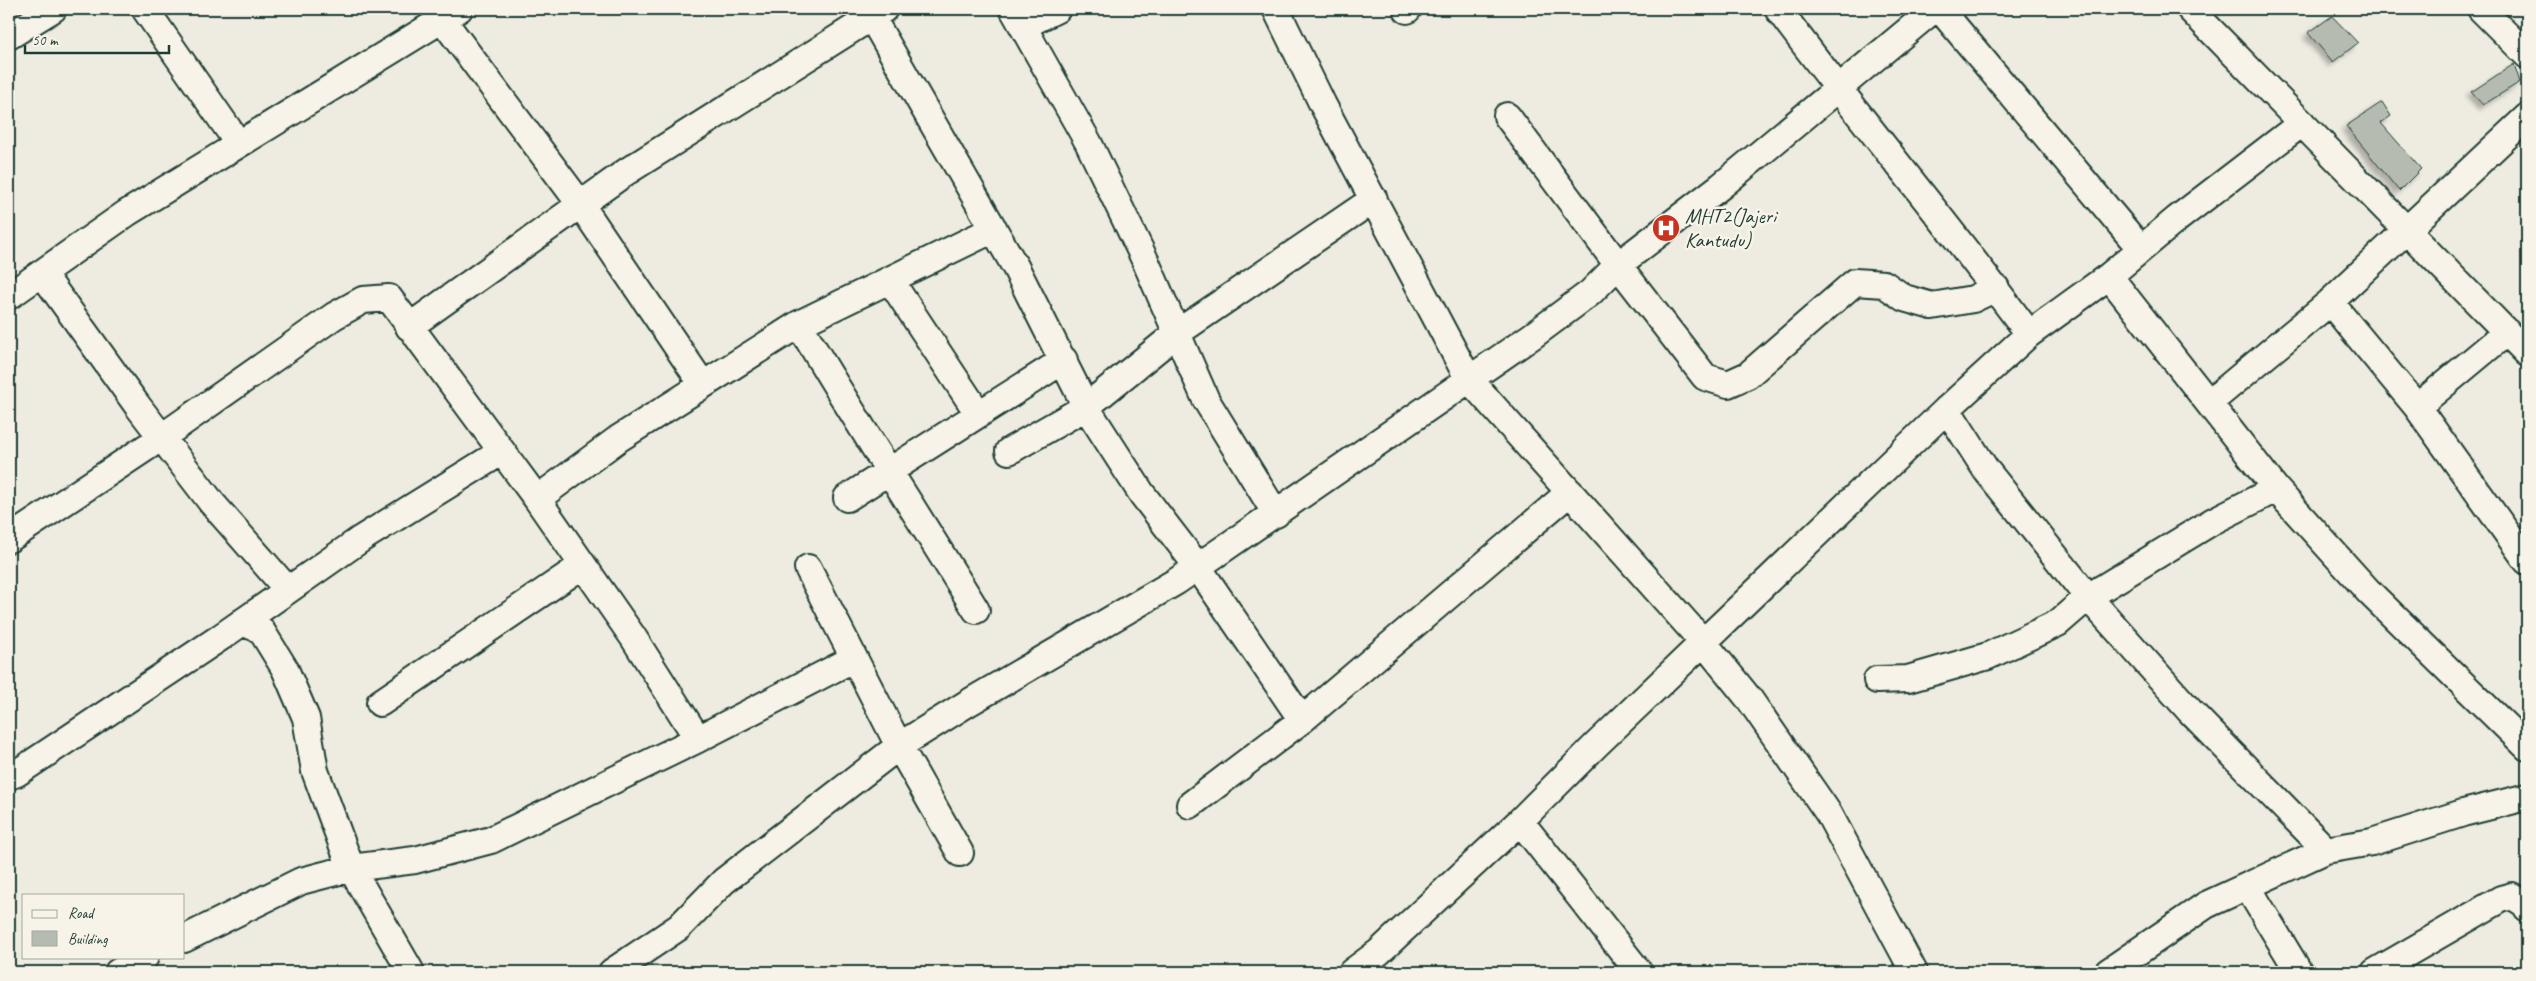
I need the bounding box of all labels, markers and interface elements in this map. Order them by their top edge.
scale bar [25,22,169,54]
text: 50 m [32,31,59,50]
place label: MHT2(Jajeri Kantudu) [1685,203,1779,253]
hospital icon: MHT2(Jajeri Kantudu) [1651,213,1681,243]
legend [22,894,185,958]
text: Road [68,904,95,923]
text: Building [68,930,108,949]

